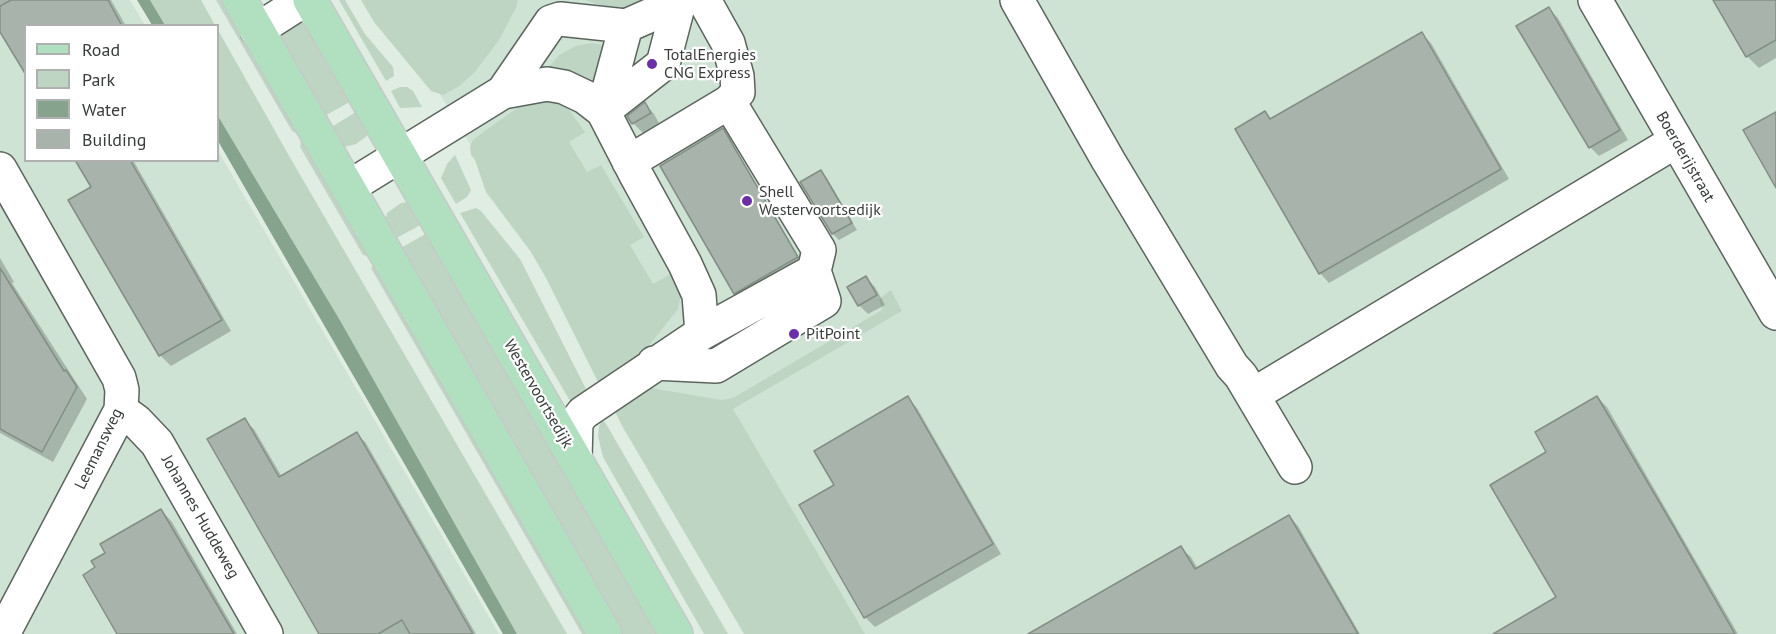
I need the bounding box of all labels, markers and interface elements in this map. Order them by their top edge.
legend [24,24,219,162]
text: Road [82,38,120,61]
place label: TotalEnergies CNG Express [664,45,756,83]
marker: TotalEnergies CNG Express [645,57,659,71]
text: Park [82,68,115,91]
text: Water [82,98,126,121]
street label: Boerderijstraat [1651,108,1719,206]
text: Building [82,128,146,151]
place label: Shell Westervoortsedijk [759,182,881,220]
marker: Shell Westervoortsedijk [740,194,754,208]
place label: PitPoint [806,324,860,344]
marker: PitPoint [787,327,801,341]
street label: Westervoortsedijk [499,336,577,452]
street label: Leemansweg [71,405,127,493]
street label: Johannes Huddeweg [157,452,243,582]

